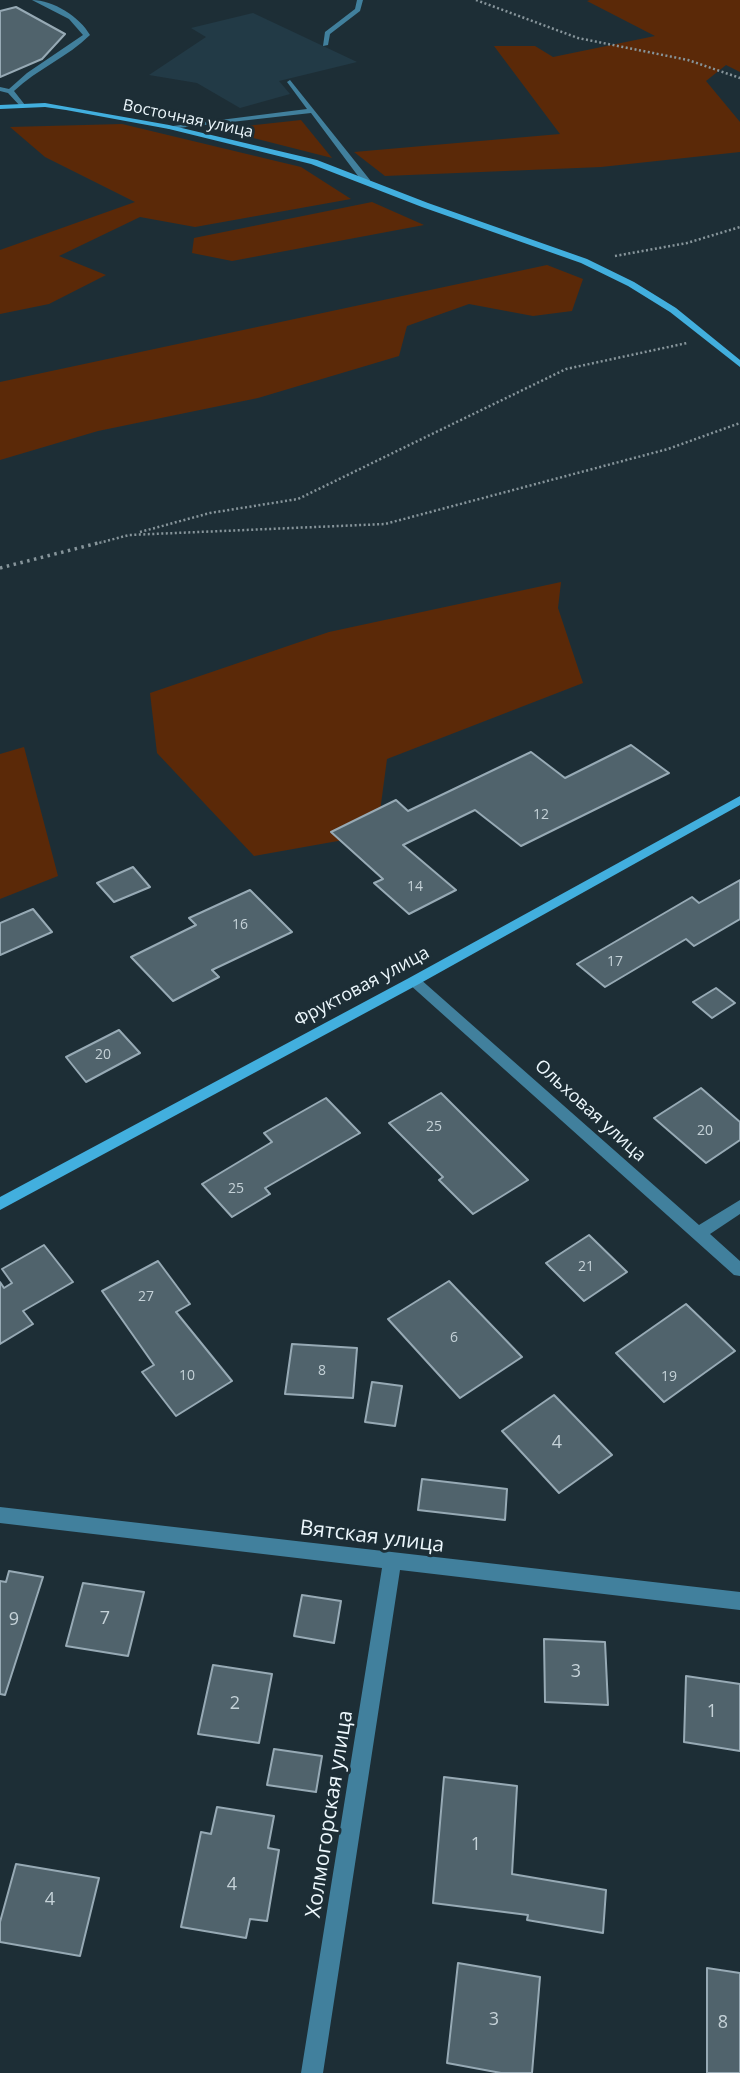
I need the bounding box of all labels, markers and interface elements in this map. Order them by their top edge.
street label: Восточная улица [121,96,255,142]
house number: 12 [533,807,549,823]
house number: 14 [407,879,423,895]
house number: 16 [232,917,248,933]
street label: Фруктовая улица [291,942,433,1032]
house number: 17 [607,954,623,970]
house number: 20 [95,1047,111,1063]
street label: Ольховая улица [530,1055,650,1167]
house number: 25 [426,1119,442,1135]
house number: 20 [697,1123,713,1139]
house number: 25 [228,1181,244,1197]
house number: 21 [578,1259,594,1275]
house number: 27 [138,1289,154,1305]
house number: 6 [450,1330,458,1346]
house number: 8 [318,1363,326,1379]
house number: 10 [179,1368,195,1384]
house number: 19 [661,1369,677,1385]
house number: 4 [552,1432,562,1454]
street label: Вятская улица [298,1516,446,1558]
house number: 7 [100,1608,110,1630]
house number: 9 [9,1609,19,1631]
house number: 3 [571,1661,581,1683]
house number: 2 [230,1693,240,1715]
house number: 1 [707,1701,717,1723]
street label: Холмогорская улица [301,1708,359,1920]
house number: 1 [471,1834,481,1856]
house number: 4 [227,1874,237,1896]
house number: 4 [45,1889,55,1911]
house number: 3 [489,2009,499,2031]
house number: 8 [718,2012,728,2034]

